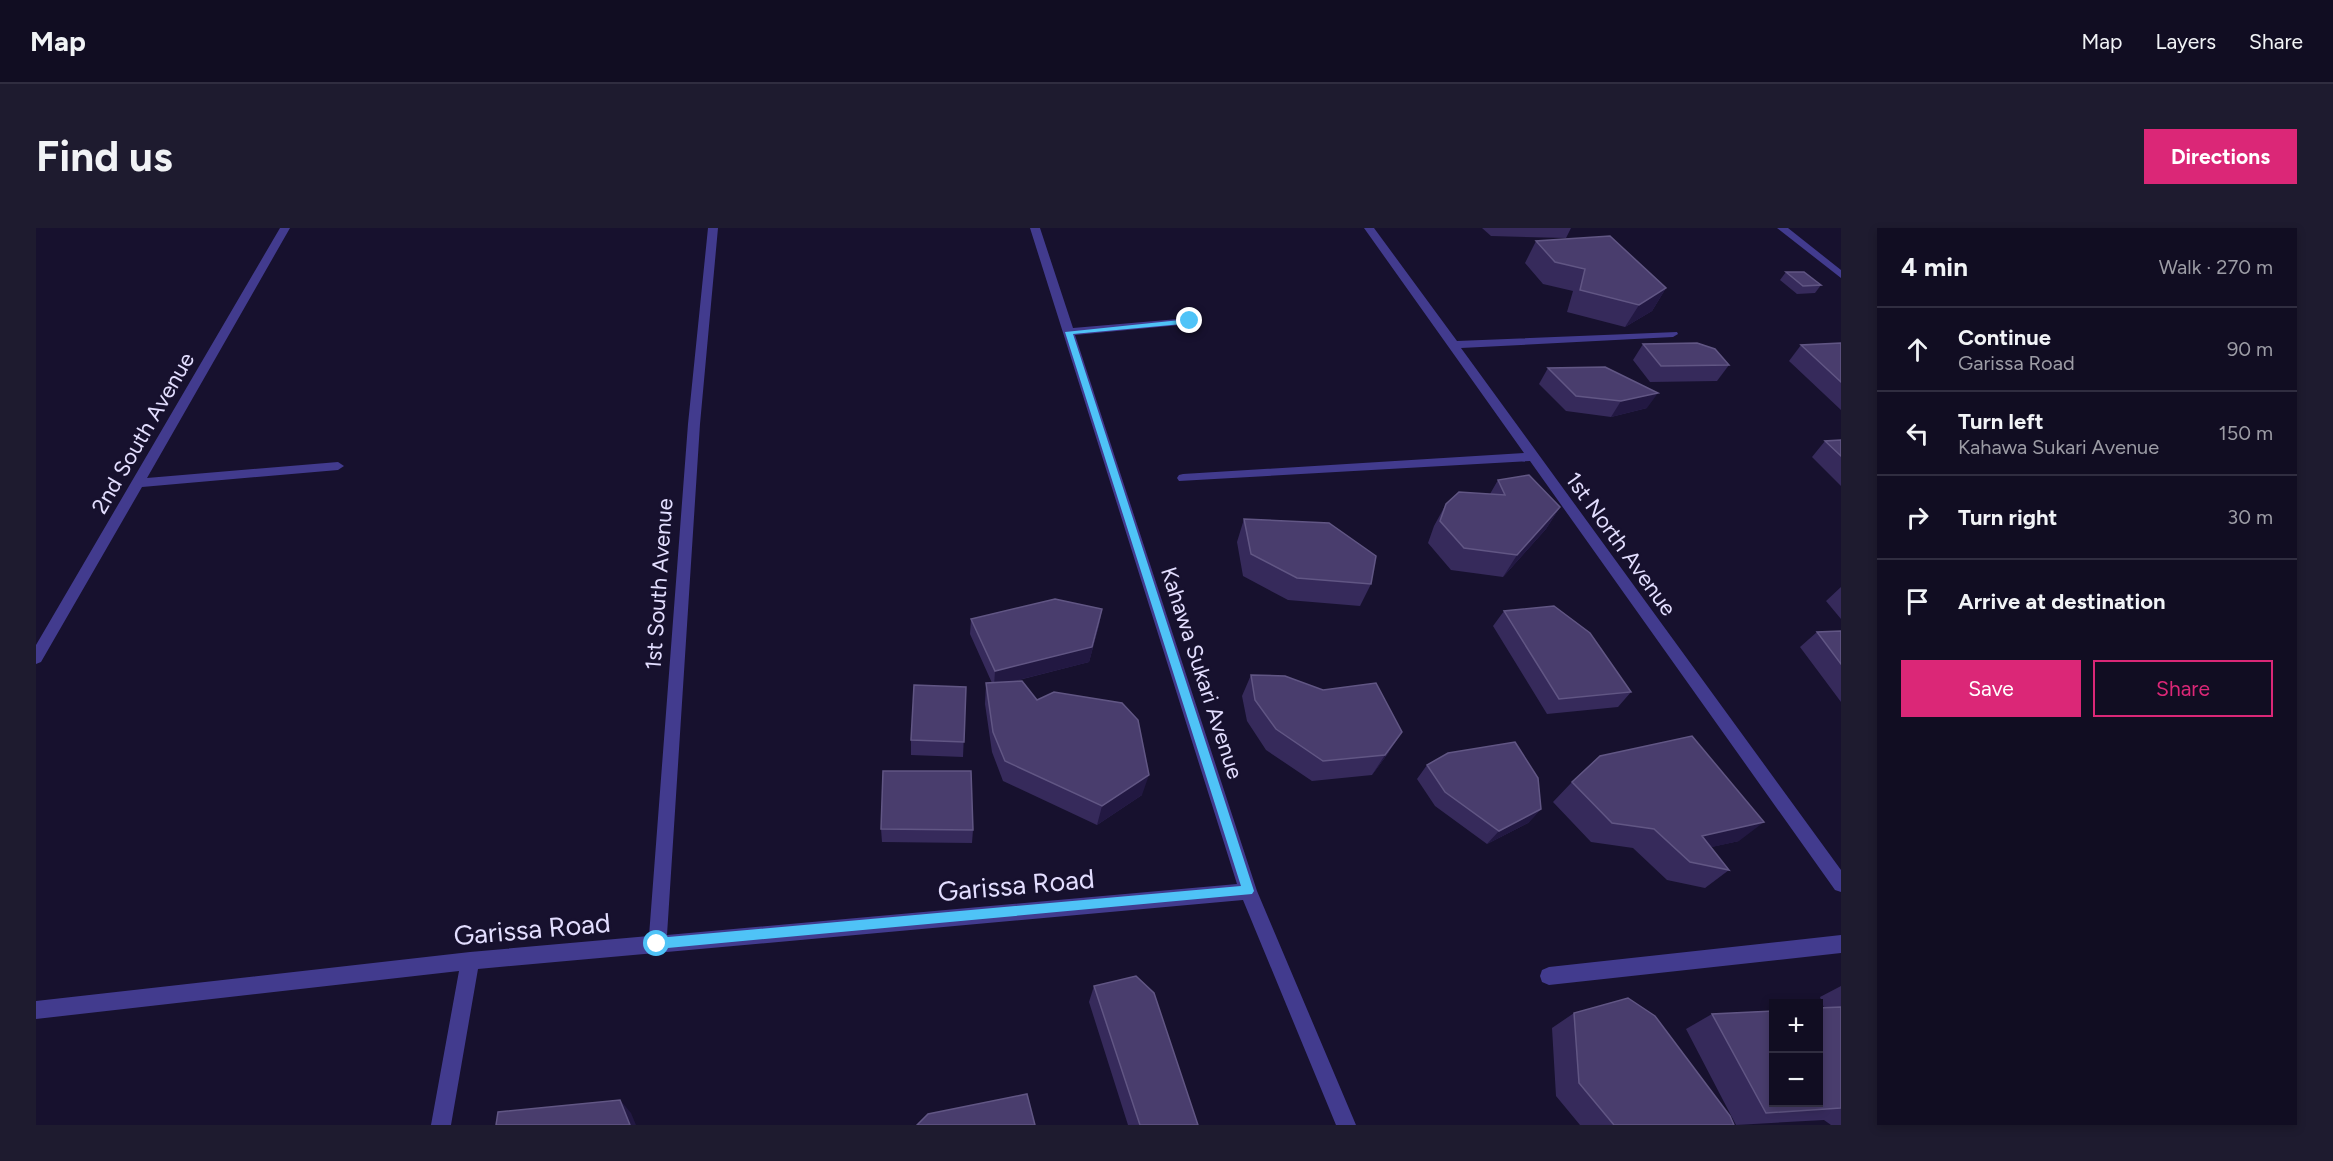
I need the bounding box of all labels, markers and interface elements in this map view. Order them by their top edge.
text: Map [30,24,86,58]
text: Map [2082,29,2122,54]
text: Layers [2155,29,2216,54]
text: Share [2249,29,2303,54]
button: Directions [2144,129,2297,184]
text: Find us [36,131,173,182]
text: 4 min [1901,251,1968,283]
text: Walk · 270 m [2159,255,2273,279]
route end [1176,307,1202,333]
text: Continue [1958,324,2051,351]
icon: ahead [1901,333,1934,366]
text: 90 m [2227,337,2273,361]
street label: 2nd South Avenue [86,347,200,519]
text: Garissa Road [1958,351,2075,375]
text: Turn left [1958,408,2044,435]
icon: left [1901,417,1934,450]
text: 150 m [2218,421,2273,445]
text: Kahawa Sukari Avenue [1958,435,2159,459]
street label: 1st North Avenue [1560,467,1682,621]
street label: 1st South Avenue [640,497,678,671]
icon: right [1901,501,1934,534]
text: Turn right [1958,504,2057,531]
text: 30 m [2227,505,2273,529]
street label: Kahawa Sukari Avenue [1155,564,1249,782]
icon: arrive [1901,585,1934,618]
text: Arrive at destination [1958,588,2166,615]
button: Save [1901,660,2081,717]
button: Share [2093,660,2273,717]
street label: Garissa Road [936,862,1096,908]
street label: Garissa Road [452,906,612,952]
route start [643,930,669,956]
map controls [1769,999,1823,1107]
button: + [1769,999,1823,1053]
button: − [1769,1053,1823,1107]

